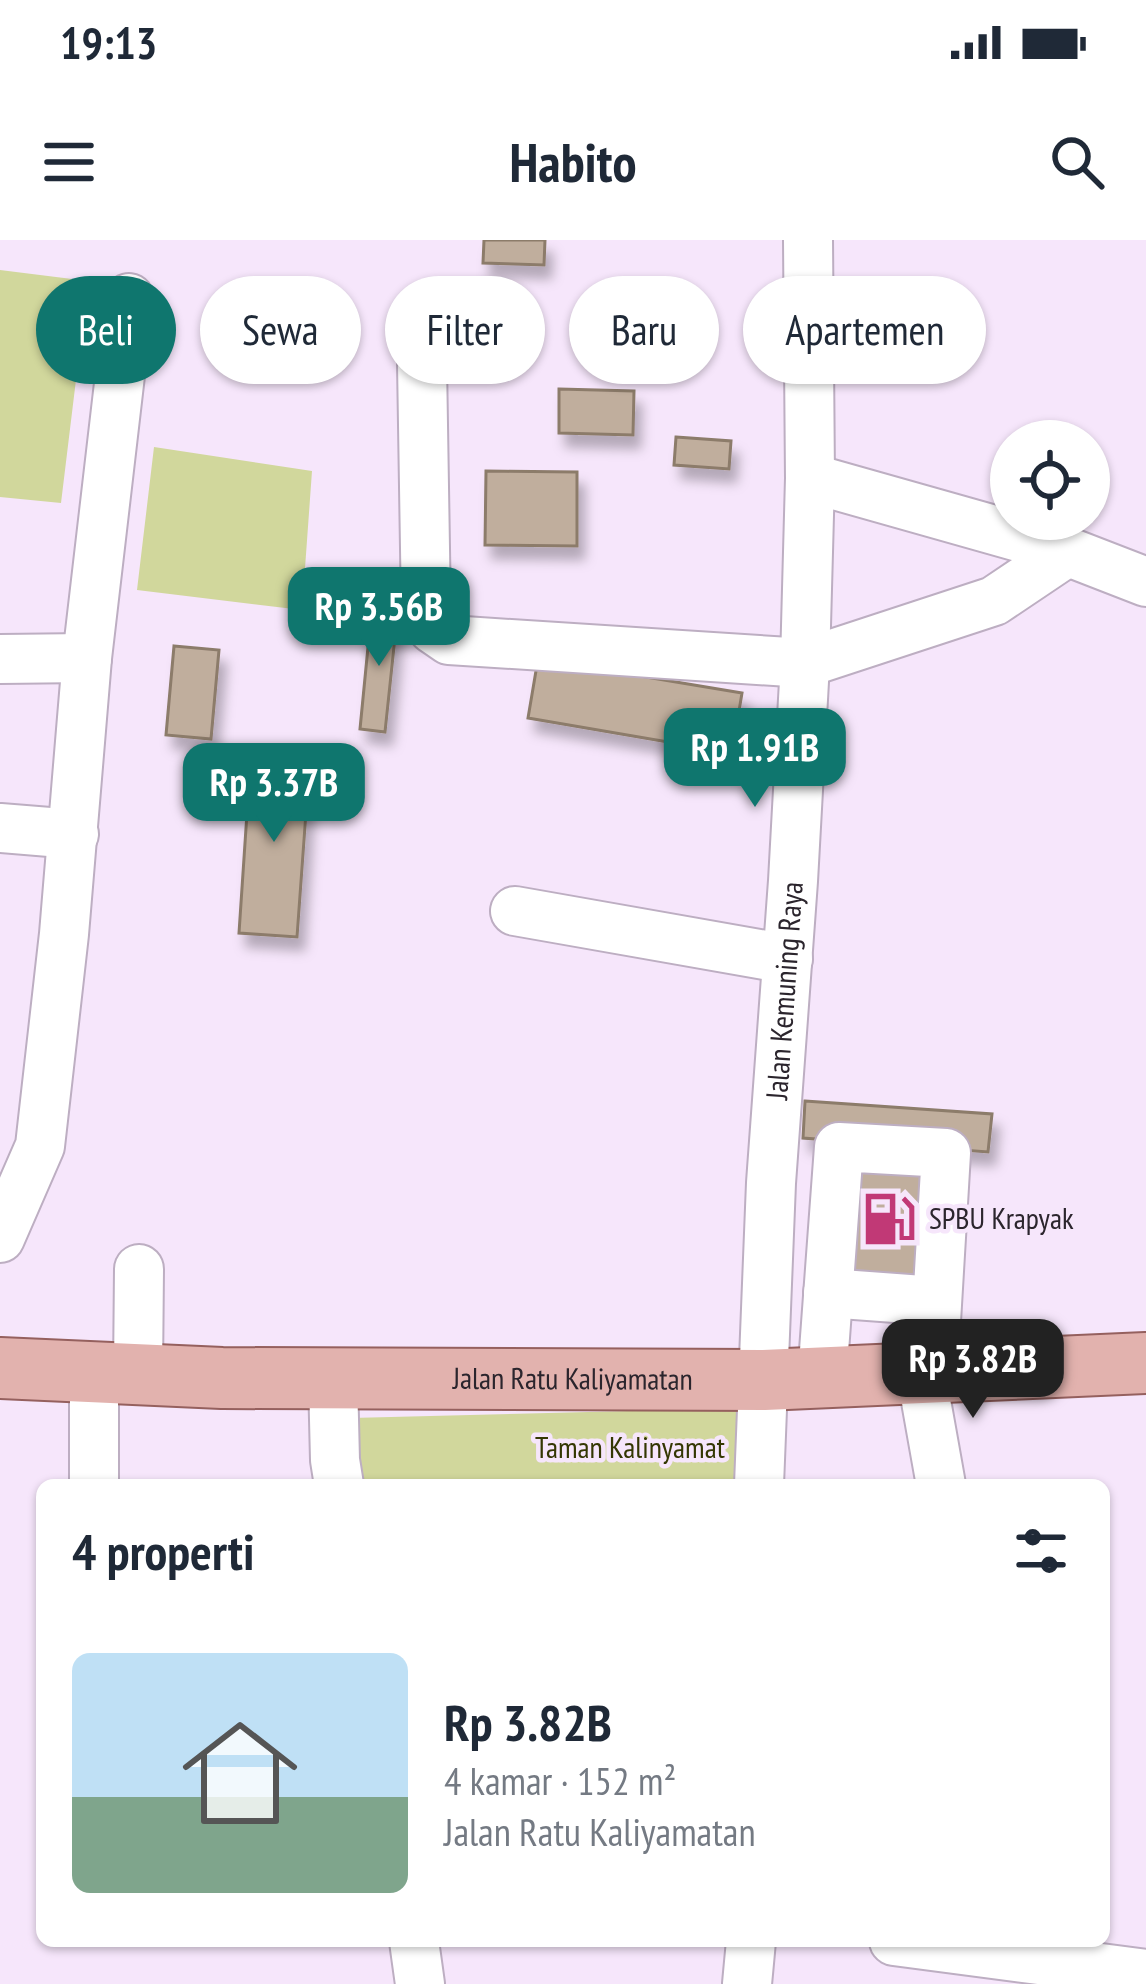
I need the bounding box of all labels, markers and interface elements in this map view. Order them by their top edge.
text: 19:13 [60,13,157,71]
text: Habito [510,127,636,197]
icon: menu [36,129,102,195]
icon: search [1044,129,1110,195]
chip: Beli [36,276,176,384]
chip: Sewa [200,276,361,384]
chip: Filter [385,276,545,384]
chip: Baru [569,276,719,384]
chip: Apartemen [743,276,986,384]
map controls [990,420,1110,540]
button: locate [990,420,1110,540]
pin: Rp 3.56B [255,567,503,669]
text: Rp 3.56B [315,580,443,631]
pin: Rp 1.91B [631,708,879,810]
text: Rp 1.91B [691,721,819,772]
pin: Rp 3.37B [150,743,398,845]
text: Rp 3.37B [210,756,338,807]
street label: Jalan Kemuning Raya [756,880,811,1102]
fuel station icon: SPBU Krapyak [860,1190,918,1248]
place label: SPBU Krapyak [929,1198,1074,1237]
pin: Rp 3.82B [849,1319,1097,1421]
text: Rp 3.82B [909,1332,1037,1383]
street label: Jalan Ratu Kaliyamatan [452,1358,693,1398]
park label: Taman Kalinyamat [535,1427,726,1466]
text: 4 properti [72,1518,254,1584]
icon: filters [1008,1518,1074,1584]
text: Rp 3.82B [444,1689,612,1755]
icon: home [168,1701,312,1845]
text: 4 kamar · 152 m² [444,1755,676,1806]
text: Jalan Ratu Kaliyamatan [444,1806,756,1857]

